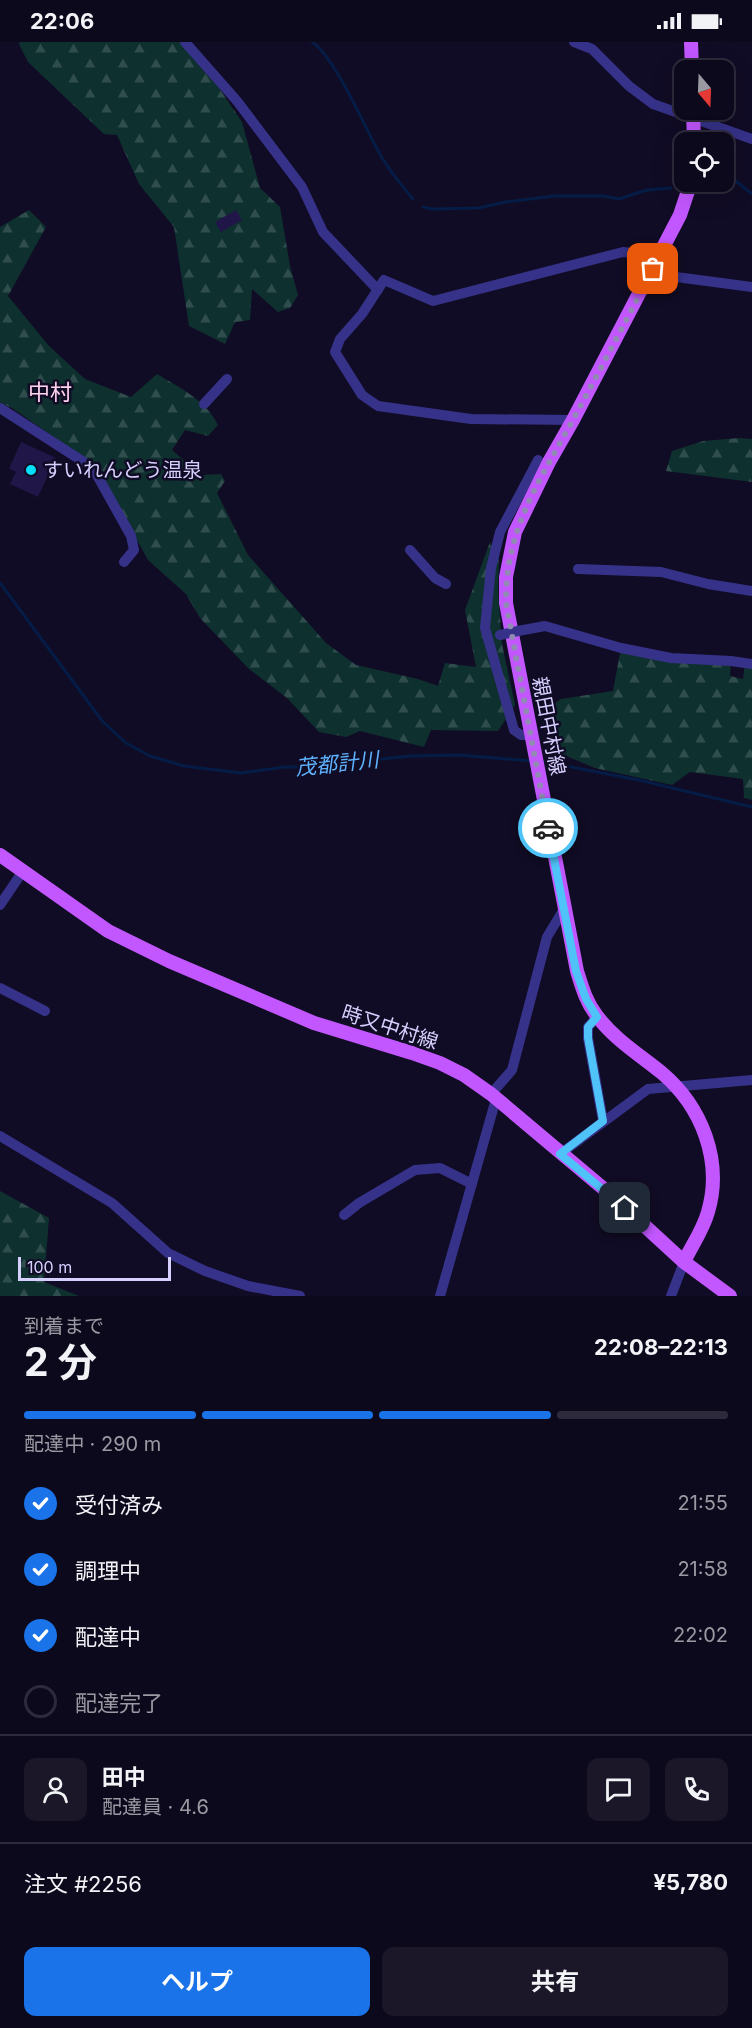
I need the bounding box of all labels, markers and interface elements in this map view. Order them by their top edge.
text: 22:06 [30,8,94,34]
north arrow [674,60,734,120]
map controls [674,60,734,192]
button: locate [674,132,734,192]
pin [627,243,678,294]
icon: bag [636,252,669,285]
district label: 中村 [28,379,72,405]
place label: すいれんどう温泉 [43,458,202,482]
marker: すいれんどう温泉 [24,463,38,477]
street label: 親田中村線 [528,675,570,777]
water label: 茂都計川 [294,746,382,780]
courier [518,798,578,858]
icon: car [532,812,565,845]
street label: 時又中村線 [339,1000,441,1054]
pin [599,1182,650,1233]
icon: home [608,1191,641,1224]
scale bar [18,1254,171,1282]
text: 100 m [27,1257,72,1277]
text: 到着まで [24,1314,104,1338]
text: 22:08–22:13 [594,1334,728,1360]
text: 2 分 [24,1338,97,1385]
text: 配達中 · 290 m [24,1432,161,1456]
icon: check [24,1487,57,1520]
text: 21:55 [678,1491,728,1515]
text: 受付済み [75,1492,163,1518]
icon: check [24,1553,57,1586]
text: 21:58 [677,1557,728,1581]
text: 調理中 [75,1558,141,1584]
icon: check [24,1619,57,1652]
text: 22:02 [673,1623,728,1647]
text: 配達中 [75,1624,141,1650]
text: 配達完了 [75,1690,163,1716]
button: person [24,1758,87,1821]
button: chat [587,1758,650,1821]
button: phone [665,1758,728,1821]
text: 田中 [102,1764,146,1790]
text: 配達員 · 4.6 [102,1795,209,1819]
text: ¥5,780 [653,1869,728,1895]
text: 注文 #2256 [24,1871,142,1897]
button: ヘルプ [24,1947,370,2016]
button: 共有 [382,1947,728,2016]

